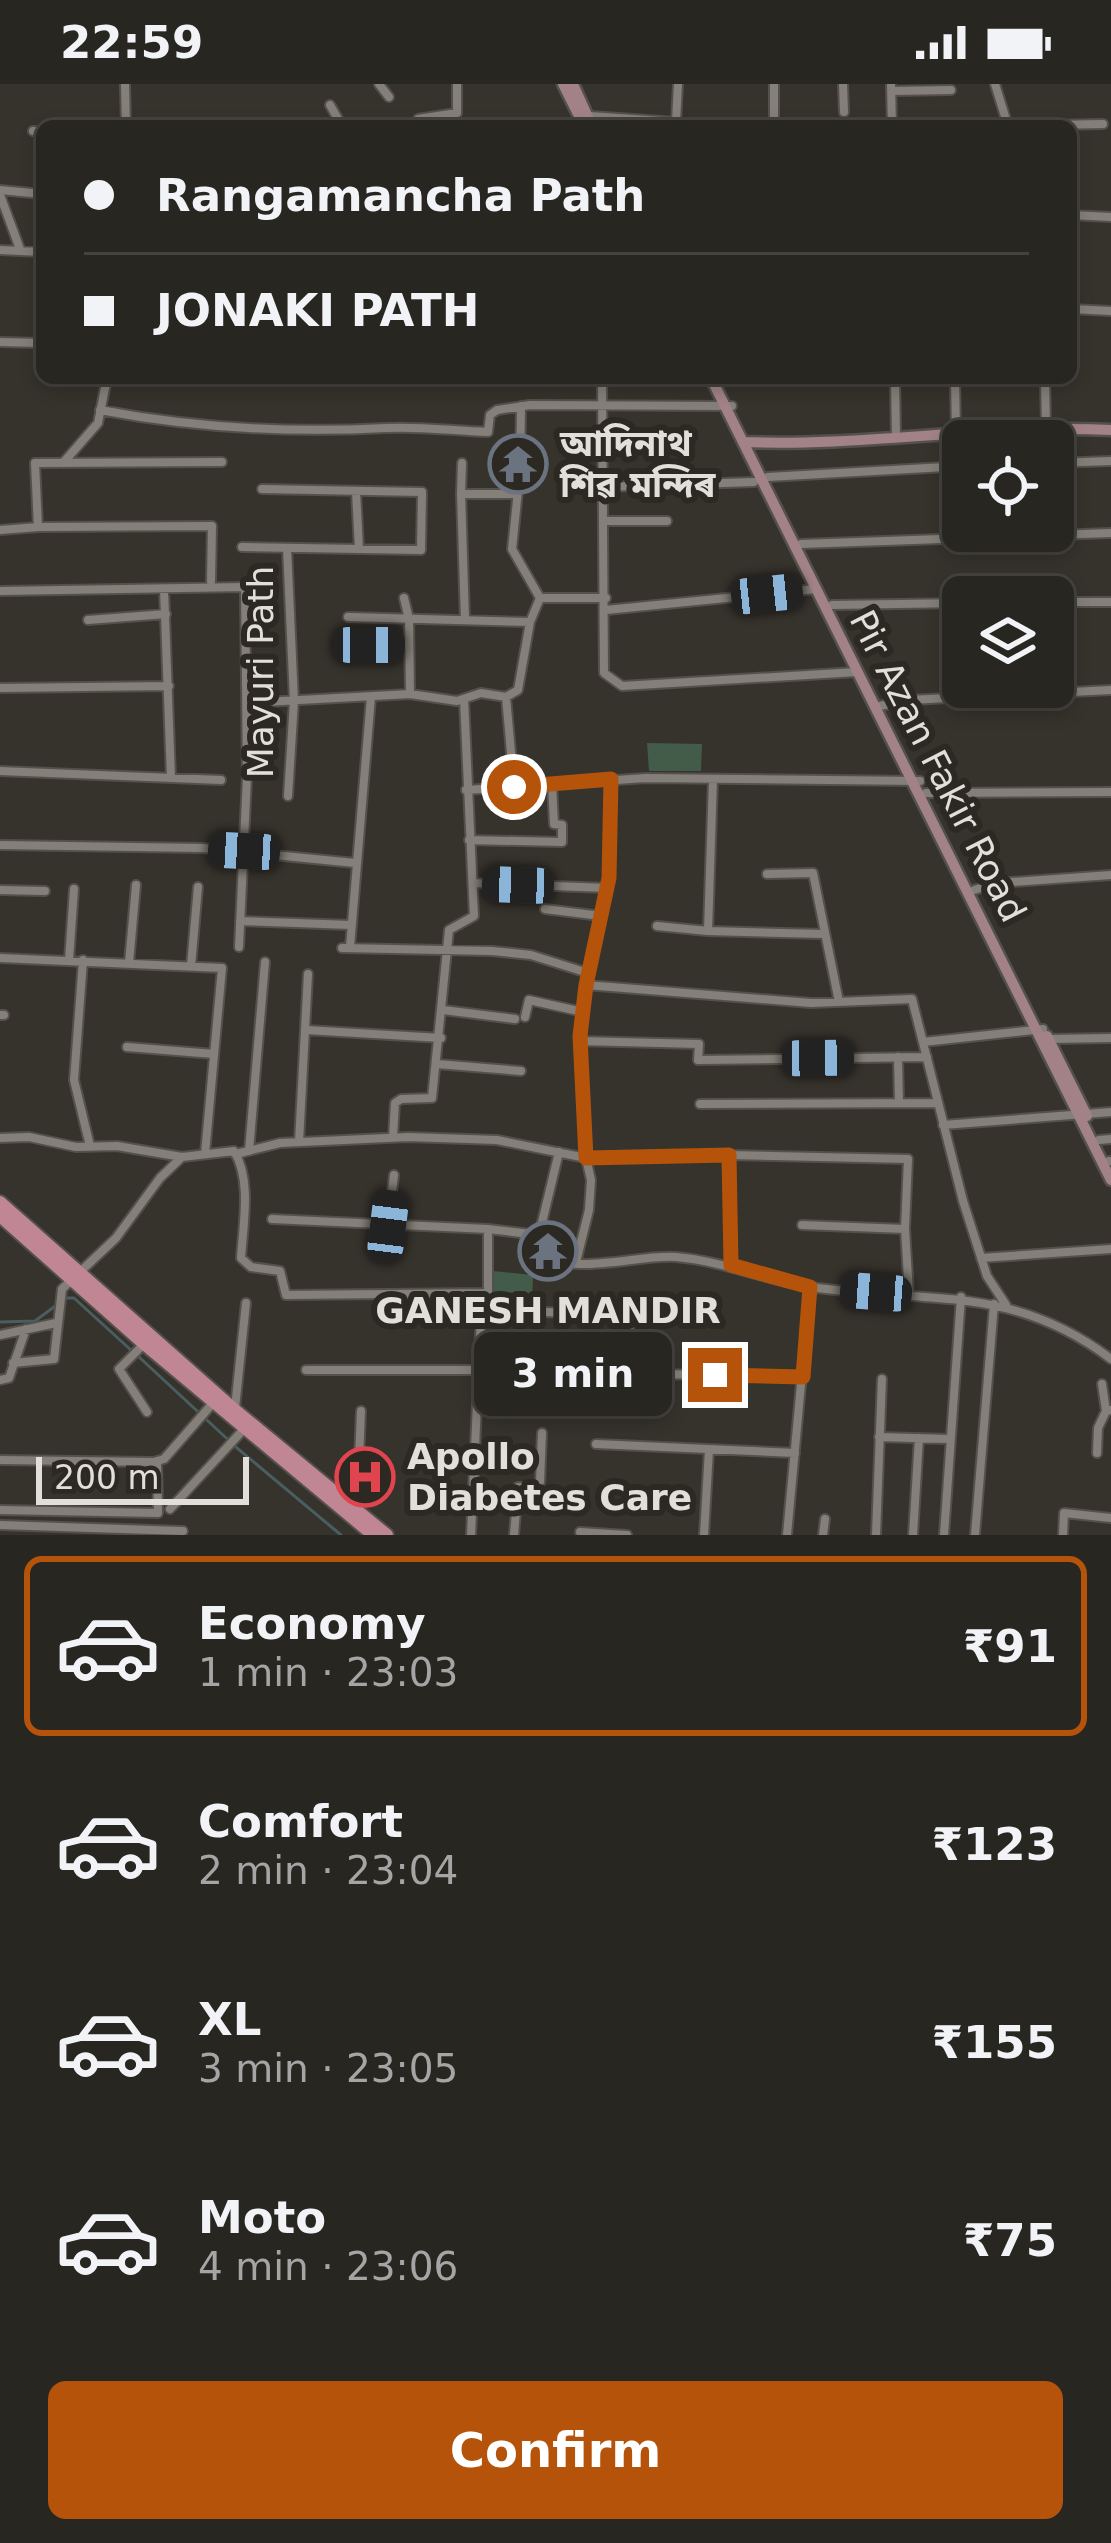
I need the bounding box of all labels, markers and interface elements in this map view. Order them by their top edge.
text: 22:59 [60,16,203,69]
text: Rangamancha Path [156,169,645,222]
text: JONAKI PATH [156,284,479,337]
map controls [942,420,1074,708]
button: locate [942,420,1074,552]
place label: আদিনাথ শিৱ মন্দিৰ [559,423,716,505]
temple icon: আদিনাথ শিৱ মন্দিৰ [487,433,549,495]
street label: Mayuri Path [240,566,281,778]
car [729,572,805,616]
button: layers [942,576,1074,708]
street label: Pir Azan Fakir Road [842,603,1034,929]
car [333,627,405,663]
route start [487,760,541,814]
car [207,831,281,871]
car [481,866,555,904]
car [782,1039,854,1077]
car [366,1188,410,1264]
temple icon: GANESH MANDIR [517,1220,579,1282]
car [839,1272,913,1312]
place label: GANESH MANDIR [375,1290,721,1331]
callout: 3 min [475,1333,673,1417]
route end [688,1348,742,1402]
text: 3 min [512,1351,634,1396]
place label: Apollo Diabetes Care [407,1436,692,1518]
hospital icon: Apollo Diabetes Care [334,1446,396,1508]
scale bar [36,1451,249,1504]
text: 200 m [54,1458,160,1497]
icon: car [54,1592,162,1700]
text: Economy [198,1597,426,1650]
text: ₹91 [963,1620,1057,1673]
text: 1 min · 23:03 [198,1650,458,1695]
icon: car [54,1790,162,1898]
text: Comfort [198,1795,403,1848]
text: ₹123 [932,1818,1057,1871]
text: 2 min · 23:04 [198,1848,458,1893]
icon: car [54,1988,162,2096]
text: XL [198,1993,261,2046]
text: ₹155 [932,2016,1057,2069]
text: 3 min · 23:05 [198,2046,458,2091]
icon: car [54,2186,162,2294]
text: Moto [198,2191,326,2244]
text: ₹75 [963,2214,1057,2267]
text: 4 min · 23:06 [198,2244,458,2289]
button: Confirm [48,2381,1063,2519]

